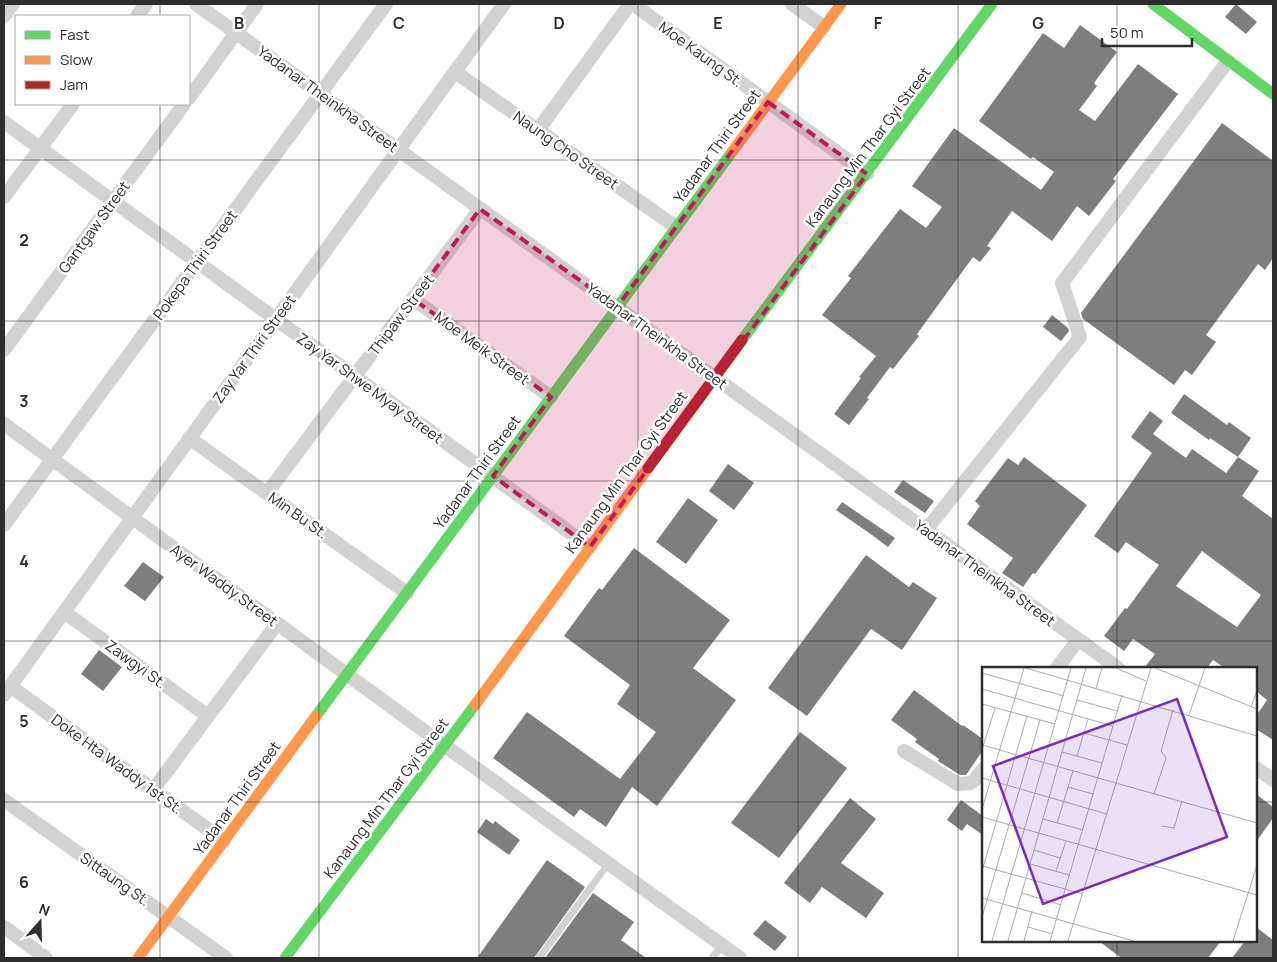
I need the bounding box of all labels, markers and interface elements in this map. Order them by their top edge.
text: B [234,12,244,34]
text: C [393,12,405,34]
text: D [553,12,565,34]
text: E [713,12,723,34]
text: F [874,12,883,34]
text: G [1032,12,1044,34]
legend [15,15,190,105]
scale bar [1102,15,1192,47]
street label: Moe Kaung St. [655,16,747,92]
text: 50 m [1110,22,1144,43]
text: Fast [60,24,89,45]
street label: Yadanar Theinkha Street [253,41,403,157]
text: Slow [60,49,93,70]
street label: Kanaung Min Thar Gyi Street [801,62,935,232]
text: Jam [60,74,88,95]
street label: Yadanar Thiri Street [669,85,765,207]
street label: Naung Cho Street [509,106,623,194]
street label: Gantgaw Street [53,177,135,277]
street label: Pokepa Thiri Street [148,206,242,324]
text: 2 [19,229,29,251]
street label: Thipaw Street [363,270,439,360]
street label: Yadanar Theinkha Street [582,278,732,394]
street label: Zay Yar Thiri Street [208,291,300,407]
street label: Moe Meik Street [430,306,534,390]
street label: Zay Yar Shwe Myay Street [293,328,447,448]
street label: Kanaung Min Thar Gyi Street [560,387,692,557]
text: 3 [19,390,29,412]
street label: Yadanar Thiri Street [429,411,525,533]
street label: Min Bu St. [264,487,332,543]
street label: Yadanar Theinkha Street [910,515,1060,631]
street label: Ayer Waddy Street [166,539,282,631]
text: 4 [19,550,29,572]
street label: Zawgyi St. [101,635,171,693]
inset map [982,667,1257,942]
street label: Doke Hta Waddy 1st St. [47,709,187,819]
text: 5 [19,710,29,732]
street label: Kanaung Min Thar Gyi Street [319,713,453,883]
street label: Yadanar Thiri Street [189,737,285,859]
street label: Sittaung St. [76,847,154,911]
text: 6 [19,871,29,893]
north arrow [15,897,65,947]
text: N [37,899,53,920]

